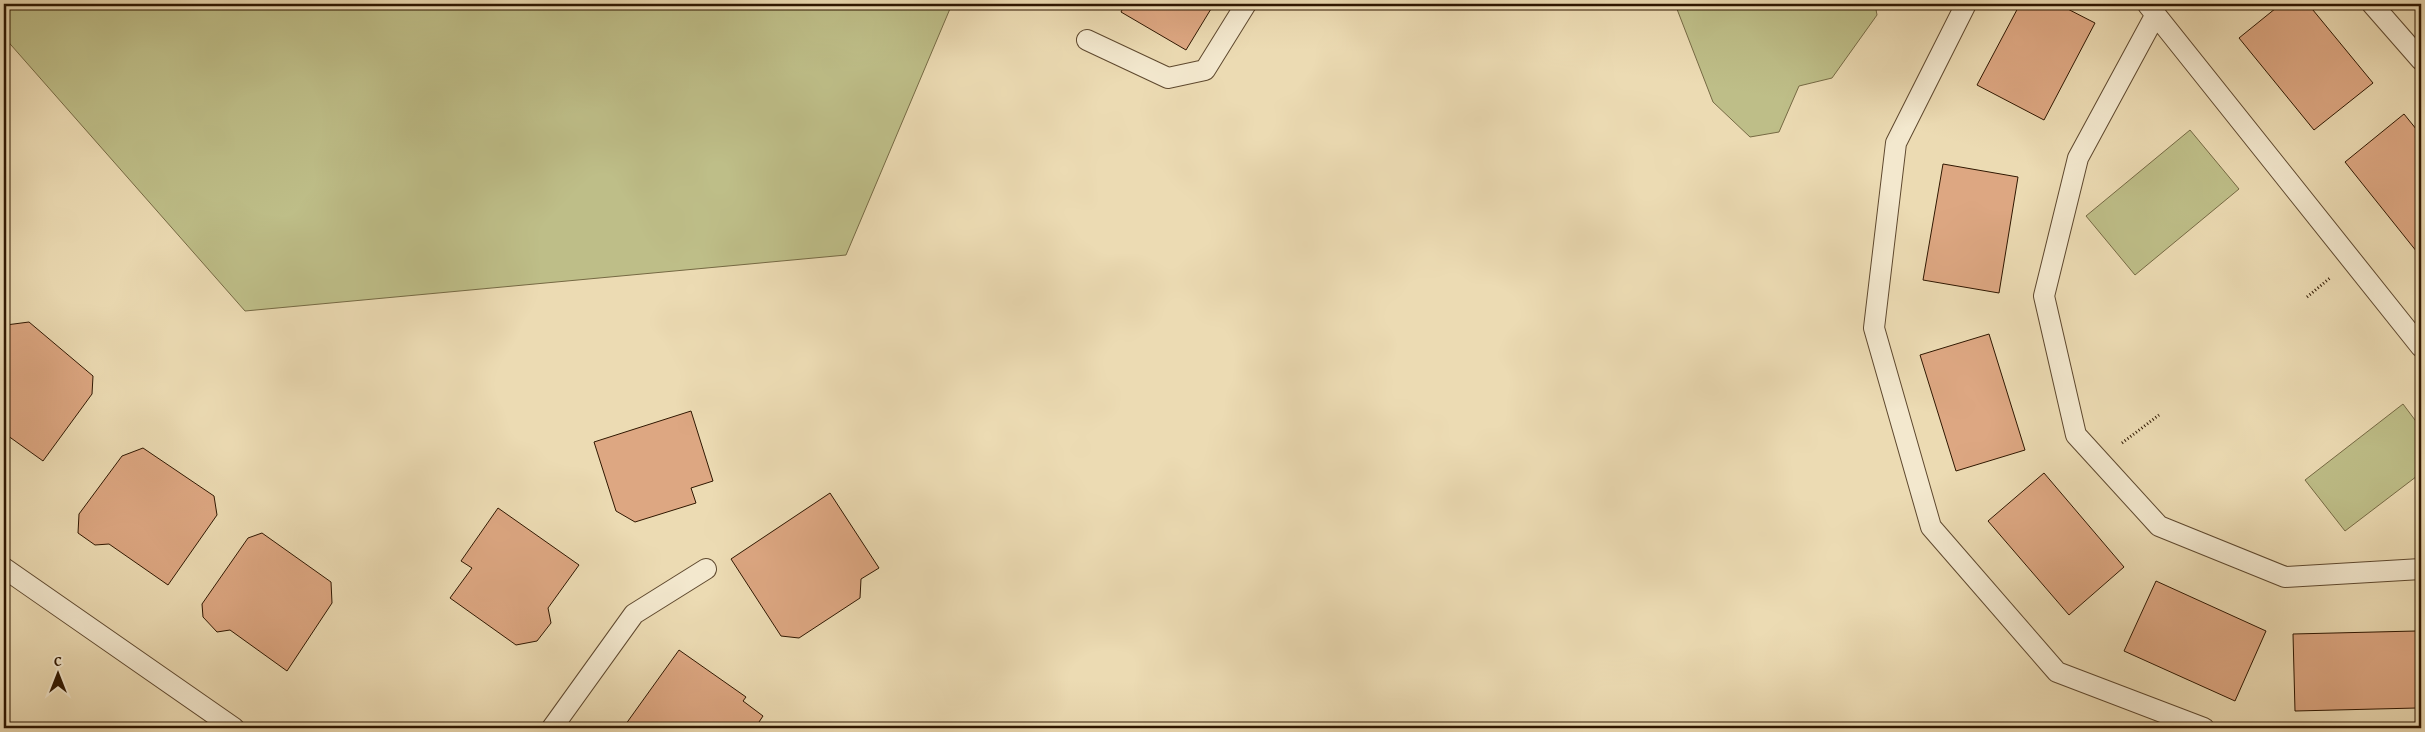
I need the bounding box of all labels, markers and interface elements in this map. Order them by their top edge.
north arrow [32,650,82,700]
text: С [54,651,62,671]

